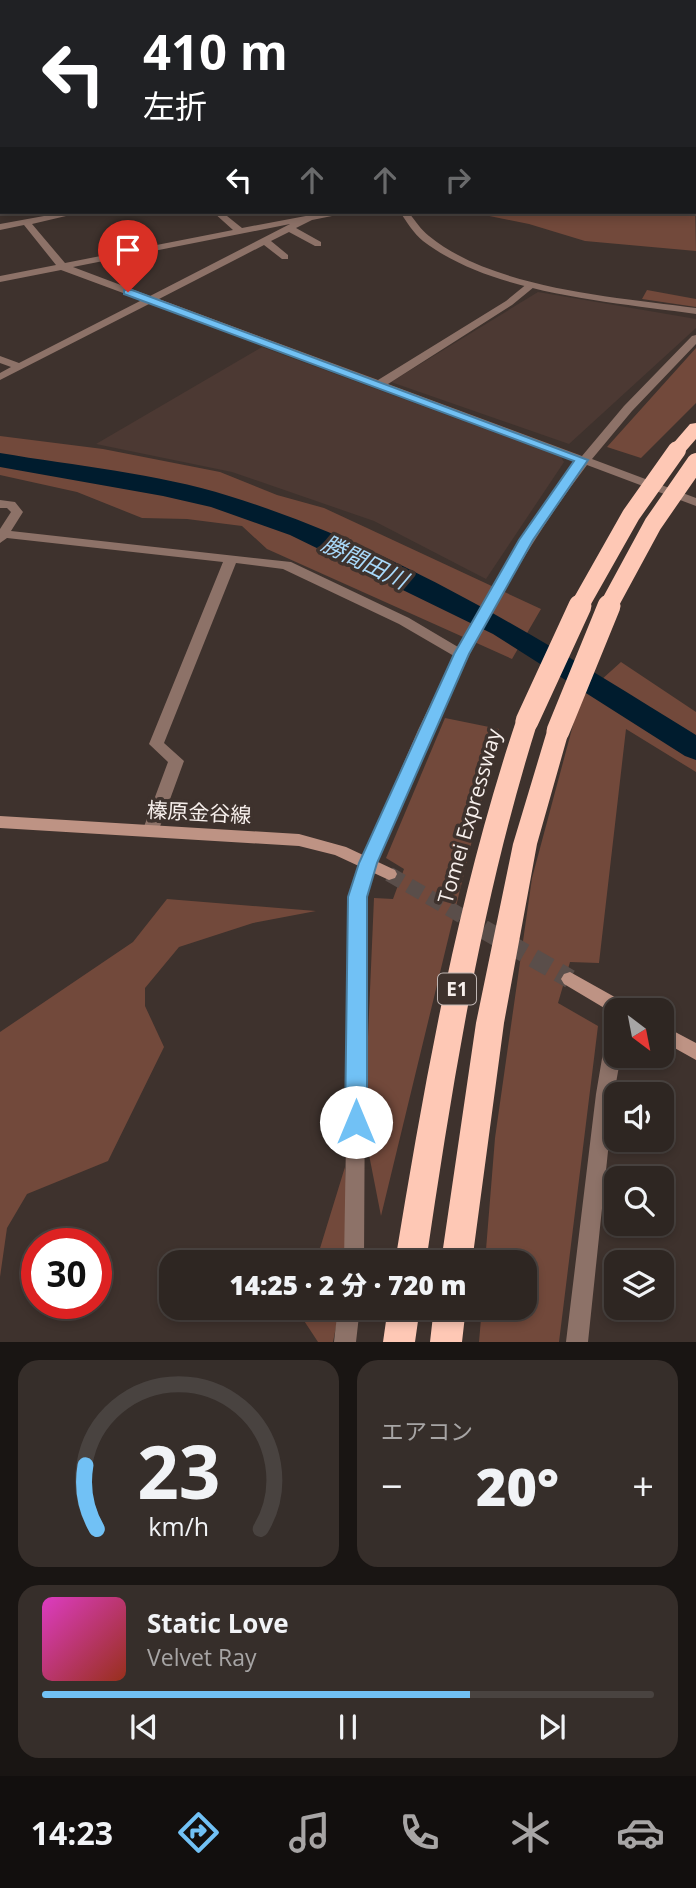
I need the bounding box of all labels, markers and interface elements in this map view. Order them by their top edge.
text: 410 m [143,18,288,84]
icon: left [28,28,119,119]
text: 左折 [143,84,207,127]
icon: left [220,161,258,199]
icon: ahead [293,161,331,199]
icon: ahead [366,161,404,199]
icon: right [439,161,477,199]
pin [98,220,158,292]
icon: arrive [109,231,147,269]
water label: 勝間田川 [317,526,416,597]
street label: Tomei Expressway [431,725,507,907]
street label: 榛原金谷線 [146,795,252,829]
road number: E1 [438,973,476,1004]
north arrow [604,998,674,1068]
map controls [604,998,674,1320]
button: sound [604,1082,674,1152]
position arrow [319,1085,393,1159]
button: search [604,1166,674,1236]
speed limit sign: 30 [21,1228,112,1319]
button: layers [604,1250,674,1320]
text: 14:25 · 2 分 · 720 m [230,1267,466,1303]
text: エアコン [381,1415,473,1447]
text: 23 [137,1422,220,1521]
text: 20° [476,1450,559,1521]
text: − [381,1459,403,1511]
text: + [632,1459,654,1511]
text: km/h [148,1509,209,1543]
text: Static Love [147,1605,289,1641]
text: Velvet Ray [147,1641,257,1673]
icon: previous [125,1708,163,1746]
icon: pause [329,1708,367,1746]
icon: next [533,1708,571,1746]
icon: directions [174,1808,223,1857]
icon: music [285,1808,334,1857]
icon: phone [395,1808,444,1857]
icon: climate [506,1808,555,1857]
icon: car [616,1808,665,1857]
text: 14:23 [31,1811,113,1854]

